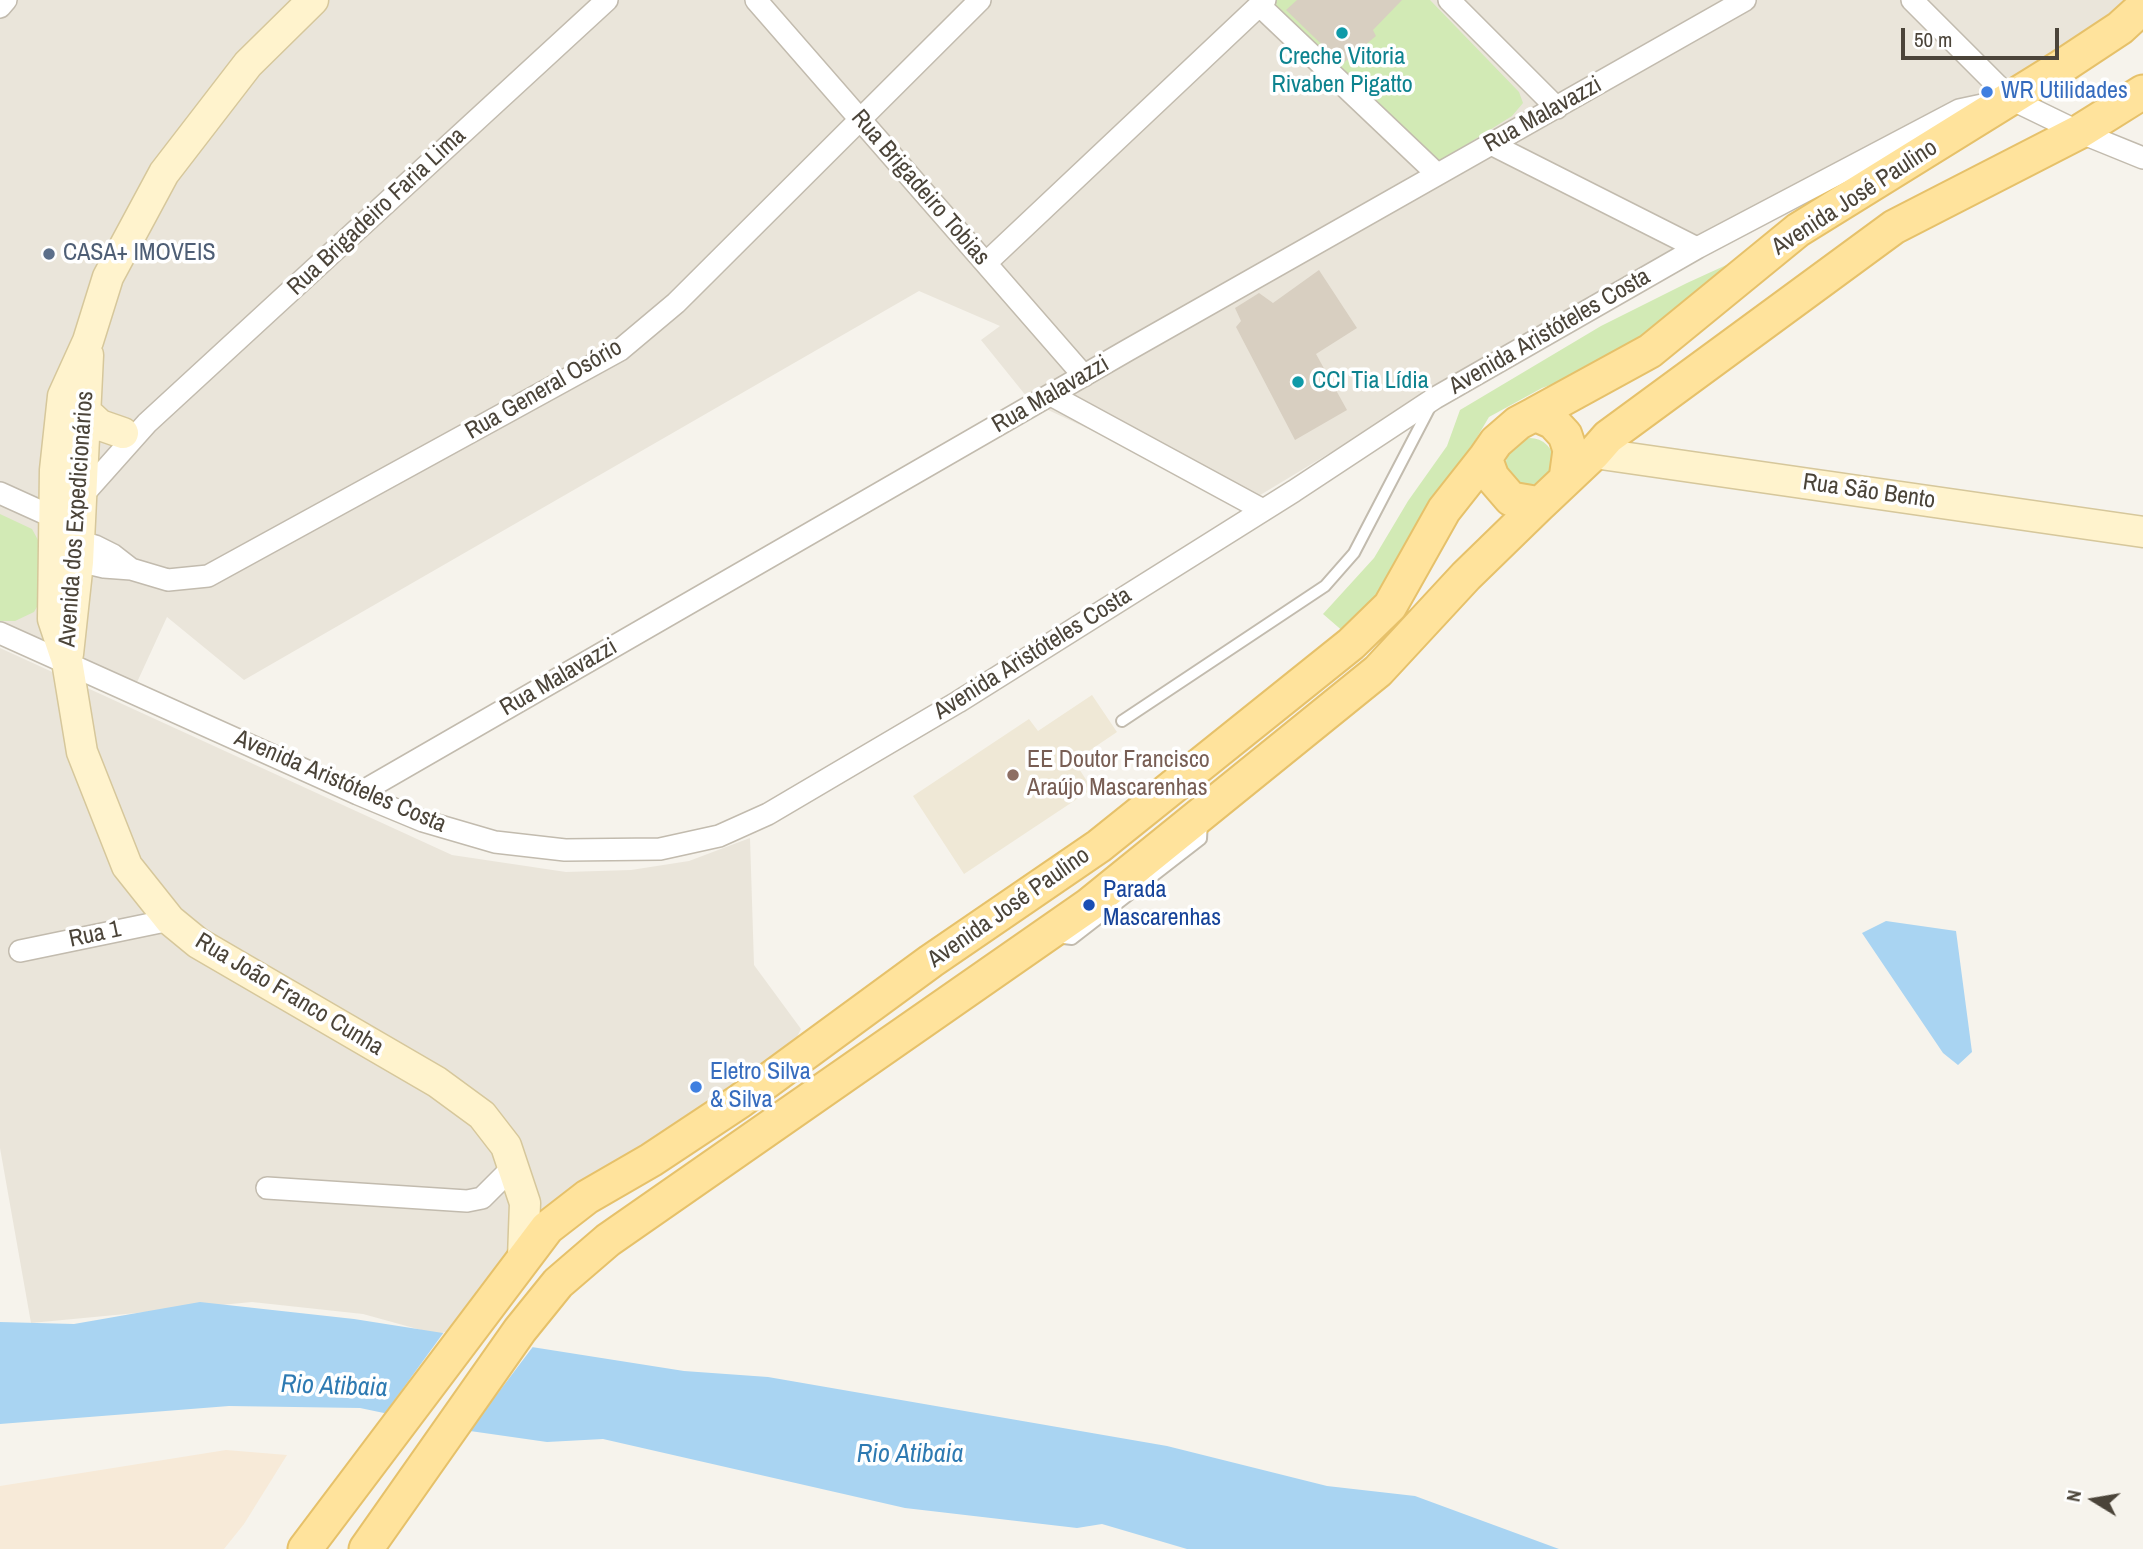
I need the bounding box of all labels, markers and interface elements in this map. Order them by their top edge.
scale bar [1905,14,2062,58]
marker: Creche Vitoria Rivaben Pigatto [1334,25,1350,41]
text: 50 m [1914,25,1952,54]
place label: Creche Vitoria Rivaben Pigatto [1271,44,1413,100]
street label: Rua Malavazzi [1479,71,1607,159]
place label: WR Utilidades [2001,78,2128,106]
marker: WR Utilidades [1979,84,1995,100]
street label: Rua Brigadeiro Tobias [845,104,995,272]
street label: Rua Brigadeiro Faria Lima [282,122,472,302]
street label: Avenida José Paulino [1767,134,1943,262]
place label: CASA+ IMOVEIS [63,240,216,268]
marker: CASA+ IMOVEIS [41,246,57,262]
street label: Avenida Aristóteles Costa [1444,263,1656,401]
street label: Rua General Osório [461,334,627,446]
street label: Rua Malavazzi [987,350,1115,440]
place label: CCI Tia Lídia [1312,368,1429,396]
marker: CCI Tia Lídia [1290,374,1306,390]
street label: Avenida dos Expedicionários [54,390,100,648]
street label: Rua São Bento [1801,468,1937,516]
street label: Avenida Aristóteles Costa [929,582,1137,726]
street label: Rua Malavazzi [495,633,623,723]
street label: Avenida Aristóteles Costa [230,724,450,840]
place label: EE Doutor Francisco Araújo Mascarenhas [1027,747,1210,803]
marker: EE Doutor Francisco Araújo Mascarenhas [1005,767,1021,783]
street label: Avenida José Paulino [922,841,1096,975]
place label: Parada Mascarenhas [1103,877,1221,933]
marker: Parada Mascarenhas [1081,897,1097,913]
street label: Rua 1 [66,915,124,955]
street label: Rua João Franco Cunha [190,927,388,1063]
place label: Eletro Silva & Silva [710,1059,811,1115]
marker: Eletro Silva & Silva [688,1079,704,1095]
water label: Rio Atibaia [280,1370,388,1404]
water label: Rio Atibaia [857,1439,963,1471]
north arrow [2059,1465,2129,1535]
text: N [2060,1488,2087,1504]

